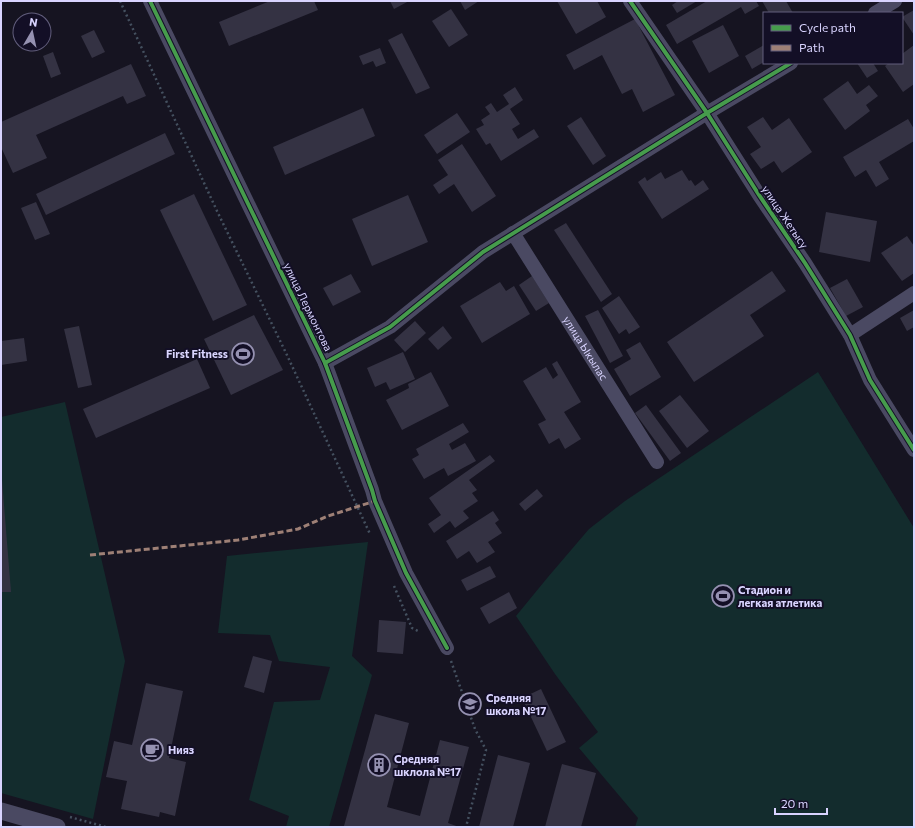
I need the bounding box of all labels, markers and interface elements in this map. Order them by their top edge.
north arrow [12,12,52,52]
legend [763,12,903,64]
text: N [29,15,39,29]
text: Cycle path [799,20,856,34]
text: Path [799,40,825,54]
street label: улица Жетысу [760,183,811,251]
street label: улица Лермонтова [281,261,335,353]
street label: улица Ыкылас [561,313,611,382]
sports icon: First Fitness [230,341,256,367]
place label: First Fitness [166,347,228,360]
sports icon: Стадион и легкая атлетика [710,583,736,609]
place label: Стадион и легкая атлетика [738,583,822,609]
school or university icon: Средняя школа №17 [457,691,483,717]
place label: Средняя школа №17 [486,691,546,717]
cafe icon: Нияз [139,737,165,763]
place label: Нияз [168,743,195,756]
building icon: Средняя шклола №17 [366,752,392,778]
place label: Средняя шклола №17 [394,752,461,778]
scale bar [775,790,827,816]
text: 20 m [781,796,808,810]

